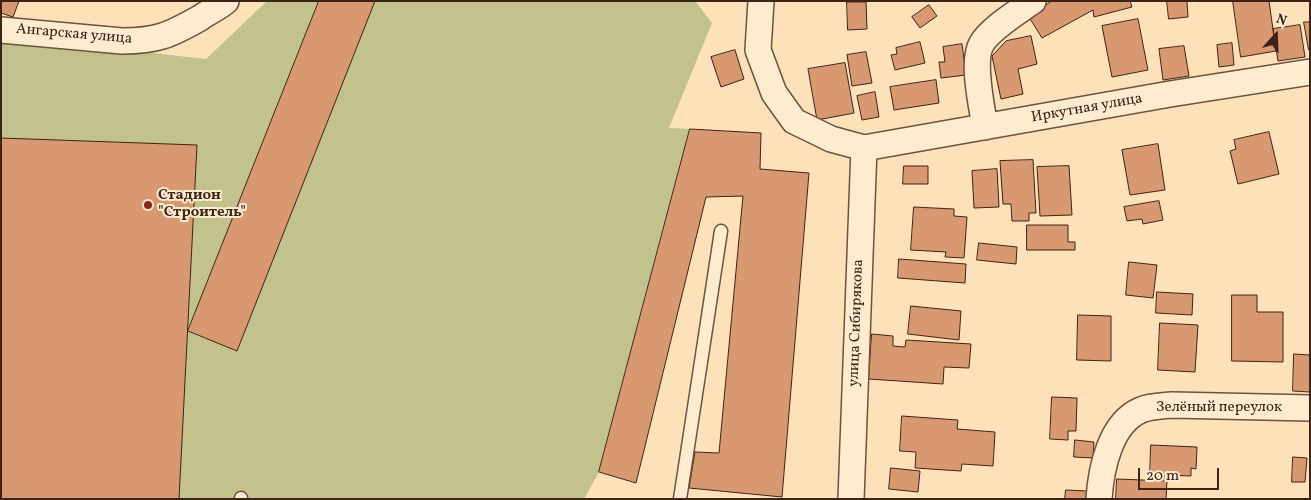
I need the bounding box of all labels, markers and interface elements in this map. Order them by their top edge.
north arrow [1251,10,1301,60]
text: N [1273,10,1289,31]
street label: Ангарская улица [15,21,133,49]
street label: Иркутная улица [1030,90,1144,128]
place label: Стадион "Строитель" [158,187,246,222]
marker: Стадион "Строитель" [142,199,154,211]
street label: улица Сибирякова [846,259,868,387]
street label: Зелёный переулок [1156,399,1282,417]
scale bar [1141,458,1222,490]
text: 20 m [1146,466,1179,487]

